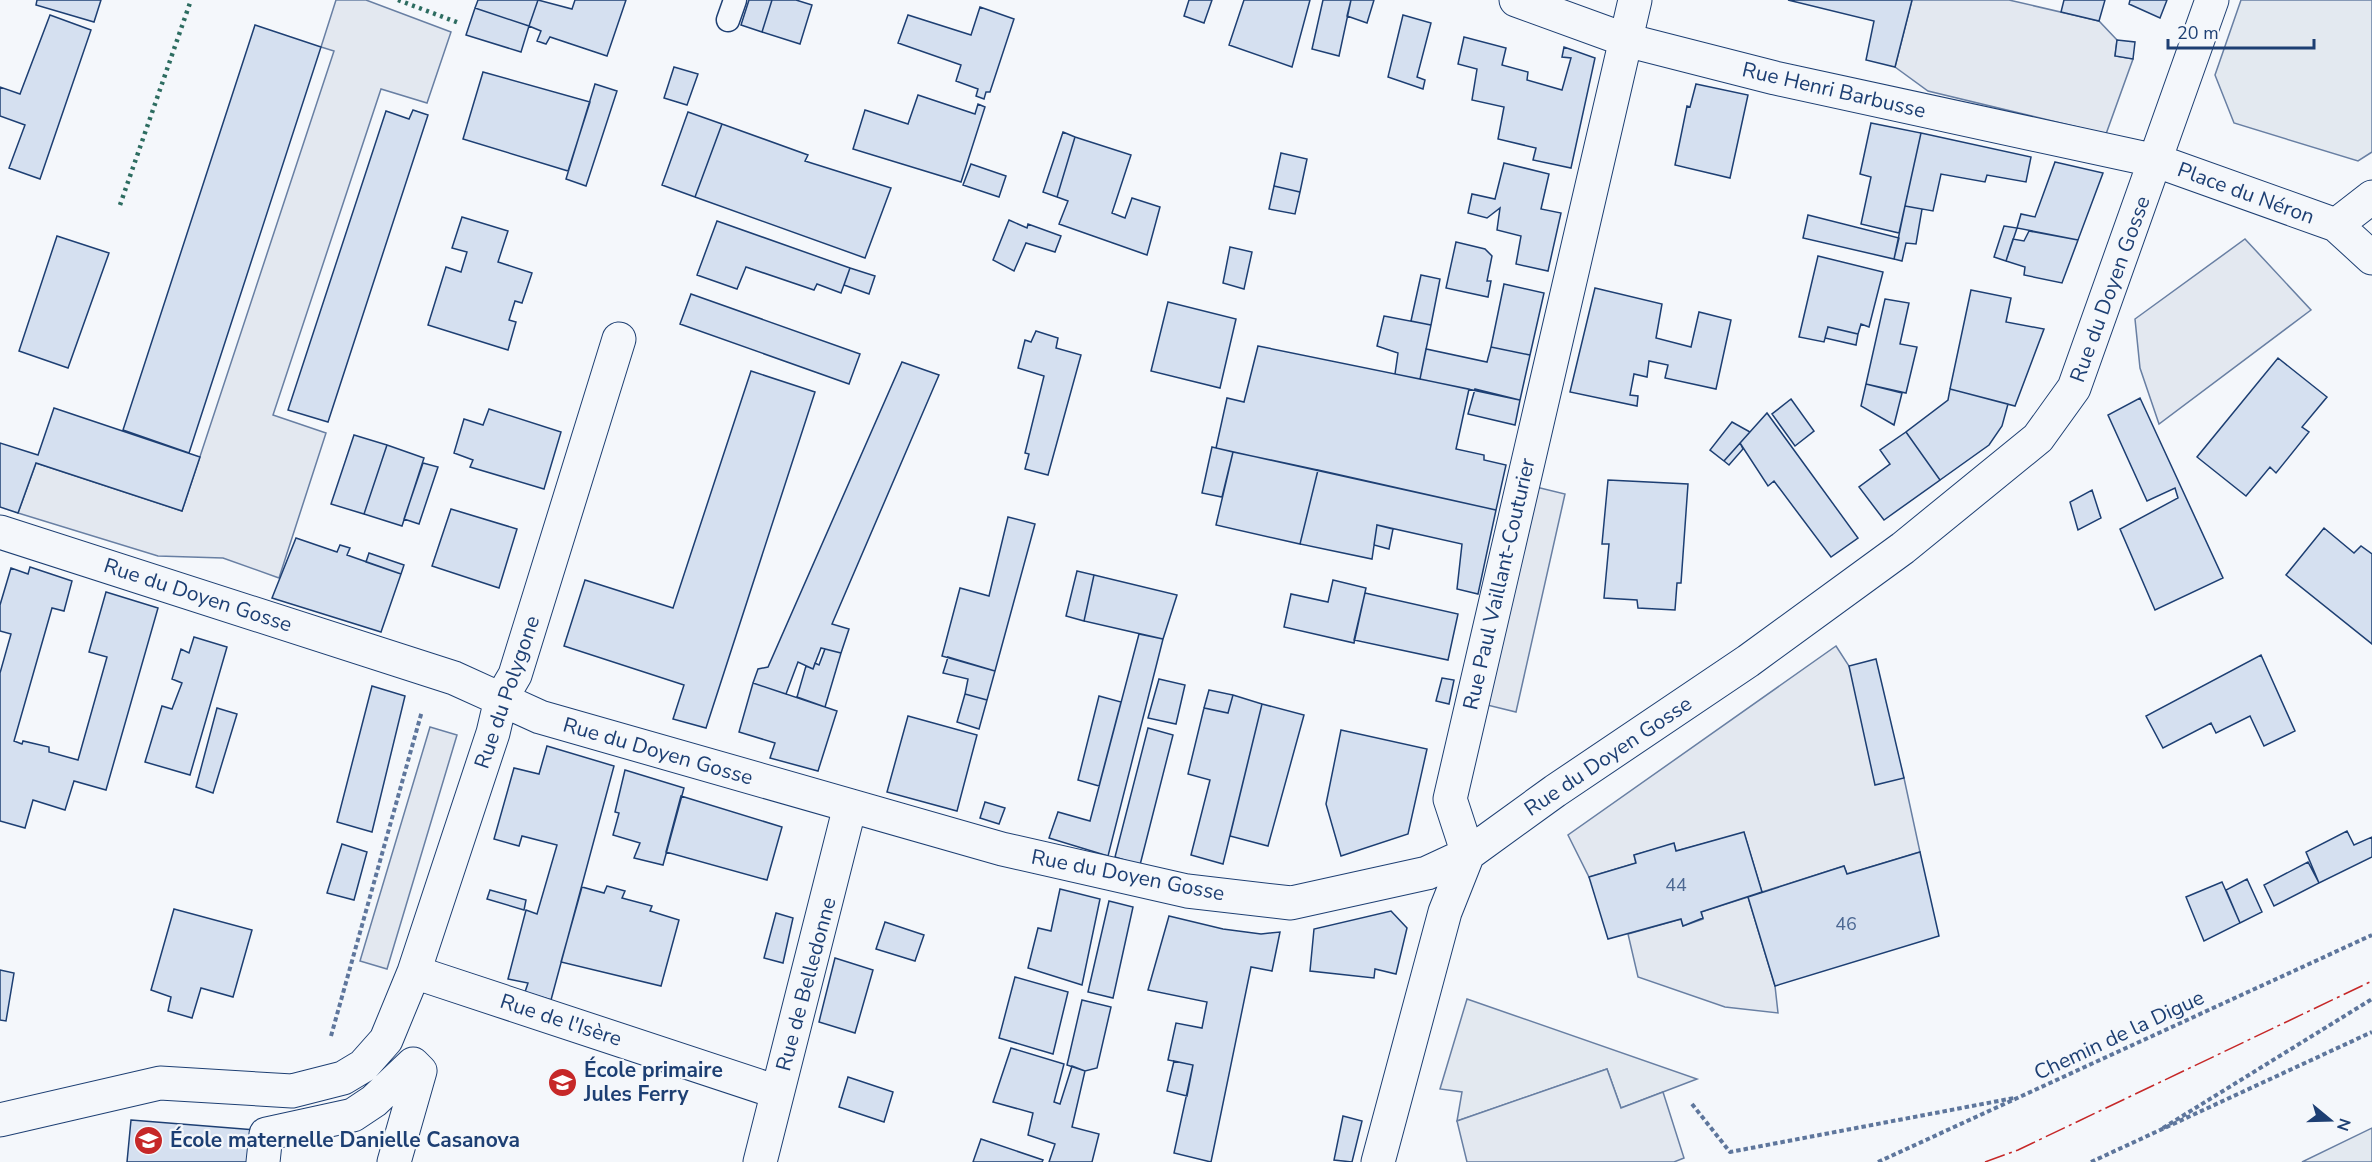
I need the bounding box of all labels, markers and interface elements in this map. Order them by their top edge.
scale bar [2168,12,2314,50]
text: 20 m [2177,21,2219,45]
street label: Rue Henri Barbusse [1739,55,1929,125]
street label: Place du Néron [2174,155,2318,231]
street label: Rue du Doyen Gosse [2063,192,2157,386]
street label: Rue Paul Vaillant-Couturier [1456,455,1542,713]
street label: Rue du Doyen Gosse [100,551,296,639]
street label: Rue du Polygone [468,612,546,772]
street label: Rue du Doyen Gosse [1519,689,1697,823]
street label: Rue du Doyen Gosse [560,710,756,792]
street label: Rue du Doyen Gosse [1029,843,1227,907]
house number: 44 [1665,873,1687,897]
street label: Rue de Belledonne [769,894,843,1074]
house number: 46 [1835,912,1857,936]
street label: Chemin de la Digue [2029,983,2209,1087]
street label: Rue de l'Isère [497,987,625,1053]
place label: École primaire Jules Ferry [583,1056,723,1108]
school or university icon: École primaire Jules Ferry [547,1066,579,1098]
north arrow [2300,1090,2360,1150]
text: N [2331,1115,2356,1134]
school or university icon: École maternelle Danielle Casanova [133,1124,165,1156]
place label: École maternelle Danielle Casanova [170,1126,520,1154]

